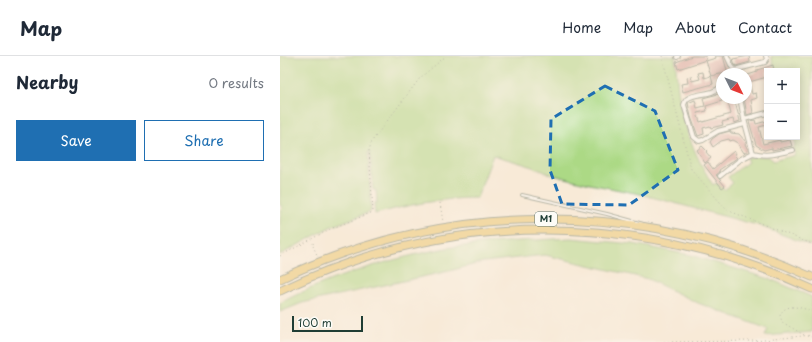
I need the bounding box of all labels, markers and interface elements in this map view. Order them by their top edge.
text: Map [20,14,62,42]
text: Home [562,17,601,38]
text: Map [623,17,653,38]
text: About [675,17,716,38]
text: Contact [738,17,792,38]
north arrow [716,68,752,104]
map controls [764,68,800,140]
button: + [764,68,800,104]
text: Nearby [16,69,78,95]
text: 0 results [209,73,264,92]
button: − [764,104,800,140]
button: Save [16,120,136,161]
button: Share [144,120,264,161]
road number: M1 [535,212,557,226]
scale bar [292,314,363,333]
text: 100 m [298,314,332,331]

